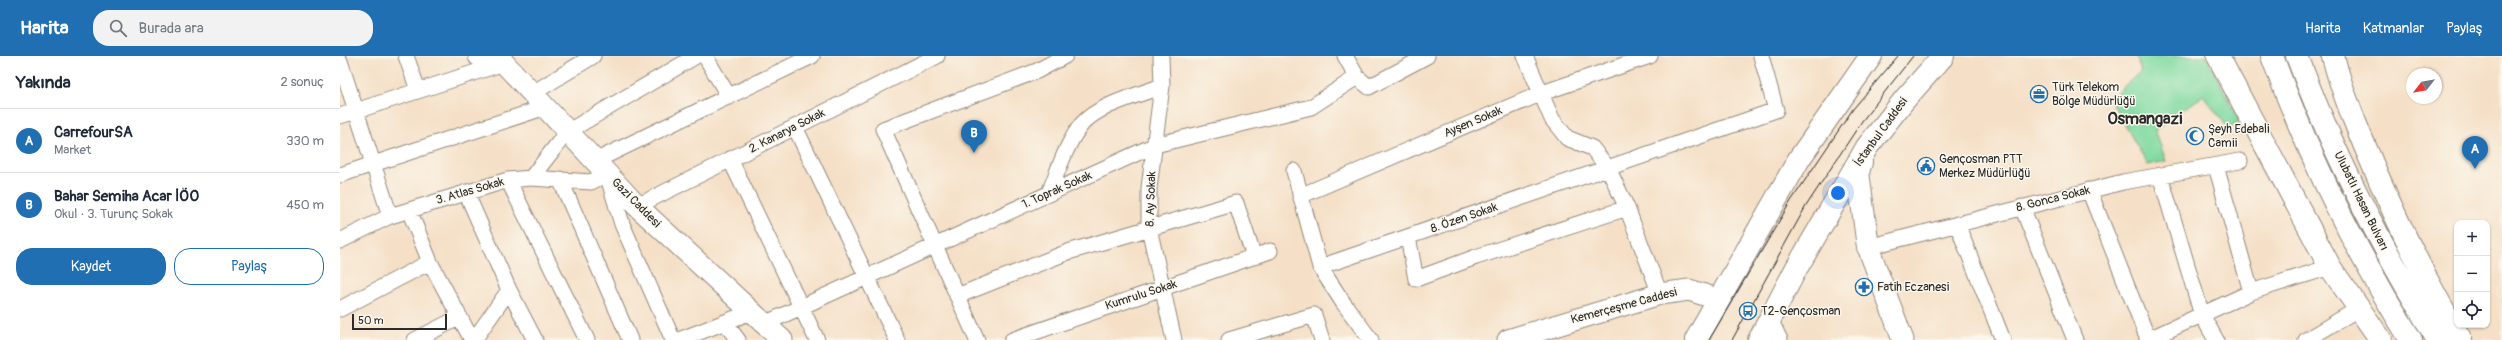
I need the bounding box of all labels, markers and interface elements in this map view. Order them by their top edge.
search box [93,10,373,46]
text: Harita [20,16,69,40]
icon: search [107,17,129,39]
text: Burada ara [139,19,204,38]
text: Harita [2305,20,2341,37]
text: Katmanlar [2363,20,2424,37]
text: Paylaş [2446,20,2482,37]
north arrow [2406,68,2442,104]
text: Yakında [16,72,71,93]
text: 2 sonuç [281,74,324,90]
place label: Türk Telekom Bölge Müdürlüğü [2052,80,2136,109]
office icon: Türk Telekom Bölge Müdürlüğü [2029,84,2049,104]
street label: İstanbul Caddesi [1850,94,1911,170]
street label: Ayşen Sokak [1442,103,1504,141]
street label: 2. Kanarya Sokak [746,105,828,157]
district label: Osmangazi [2107,109,2183,129]
pin: B [961,120,987,153]
place label: Şeyh Edebali Camii [2208,122,2270,151]
text: CarrefourSA [54,123,133,142]
mosque icon: Şeyh Edebali Camii [2185,126,2205,146]
text: A [25,133,33,149]
text: 330 m [286,133,324,149]
pin: A [2462,136,2488,169]
text: Market [54,142,91,158]
street label: Ulubatlı Hasan Bulvarı [2330,149,2392,253]
place label: Gençosman PTT Merkez Müdürlüğü [1939,152,2030,181]
public building icon: Gençosman PTT Merkez Müdürlüğü [1916,156,1936,176]
street label: 1. Toprak Sokak [1020,168,1094,212]
street label: 8. Ay Sokak [1143,171,1159,227]
street label: 3. Atlas Sokak [434,174,506,208]
street label: Gazi Caddesi [608,175,664,231]
your location [1828,183,1848,203]
street label: 8. Gonca Sokak [2014,183,2092,215]
text: Bahar Semiha Acar İÖO [54,187,199,206]
text: B [25,197,33,213]
text: 450 m [286,197,324,213]
street label: 8. Özen Sokak [1428,199,1499,236]
text: Okul · 3. Turunç Sokak [54,206,173,222]
map controls [2454,220,2490,328]
button: + [2454,220,2490,256]
button: Kaydet [16,248,166,285]
button: Paylaş [174,248,324,285]
button: − [2454,256,2490,292]
street label: Kumrulu Sokak [1103,276,1179,314]
pharmacy icon: Fatih Eczanesi [1854,277,1874,297]
place label: Fatih Eczanesi [1877,280,1949,295]
street label: Kemerçeşme Caddesi [1569,285,1679,327]
button: locate [2454,292,2490,328]
bus stop icon: T2-Gençosman [1738,301,1758,321]
place label: T2-Gençosman [1761,304,1841,319]
scale bar [352,312,447,331]
text: 50 m [358,314,384,327]

